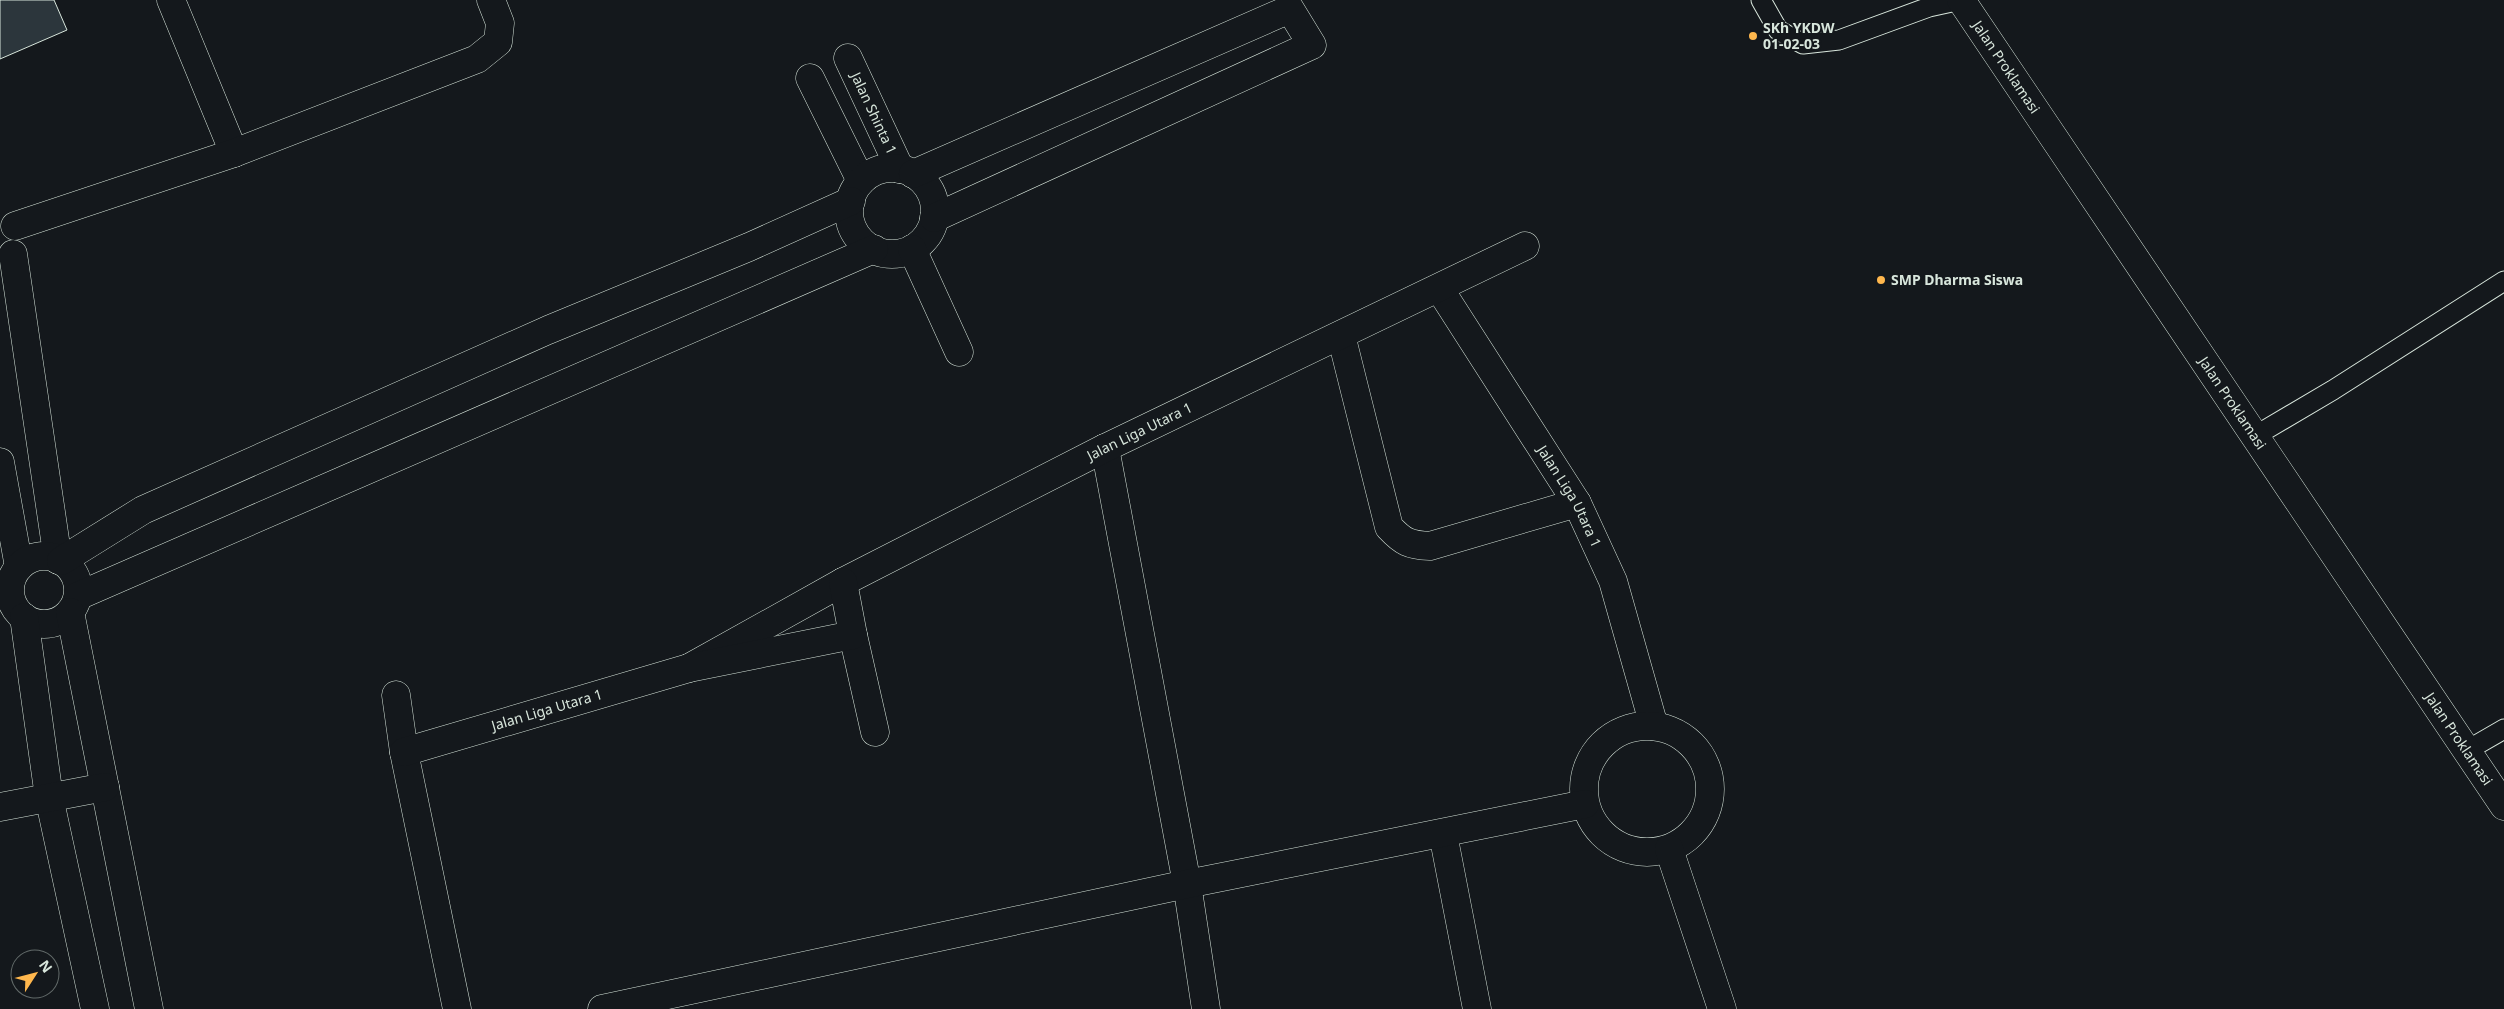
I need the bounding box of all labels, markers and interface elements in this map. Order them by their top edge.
street label: Jalan Proklamasi [1967,15,2045,117]
place label: SKh YKDW 01-02-03 [1763,18,1835,53]
marker: SKh YKDW 01-02-03 [1747,30,1759,42]
street label: Jalan Shinta 1 [846,67,902,157]
place label: SMP Dharma Siswa [1891,270,2023,289]
marker: SMP Dharma Siswa [1875,274,1887,286]
street label: Jalan Proklamasi [2194,351,2271,453]
street label: Jalan Liga Utara 1 [1082,398,1195,466]
street label: Jalan Liga Utara 1 [1532,440,1606,550]
street label: Jalan Liga Utara 1 [487,684,605,735]
street label: Jalan Proklamasi [2420,687,2497,789]
north arrow [10,949,60,999]
text: N [35,956,57,976]

